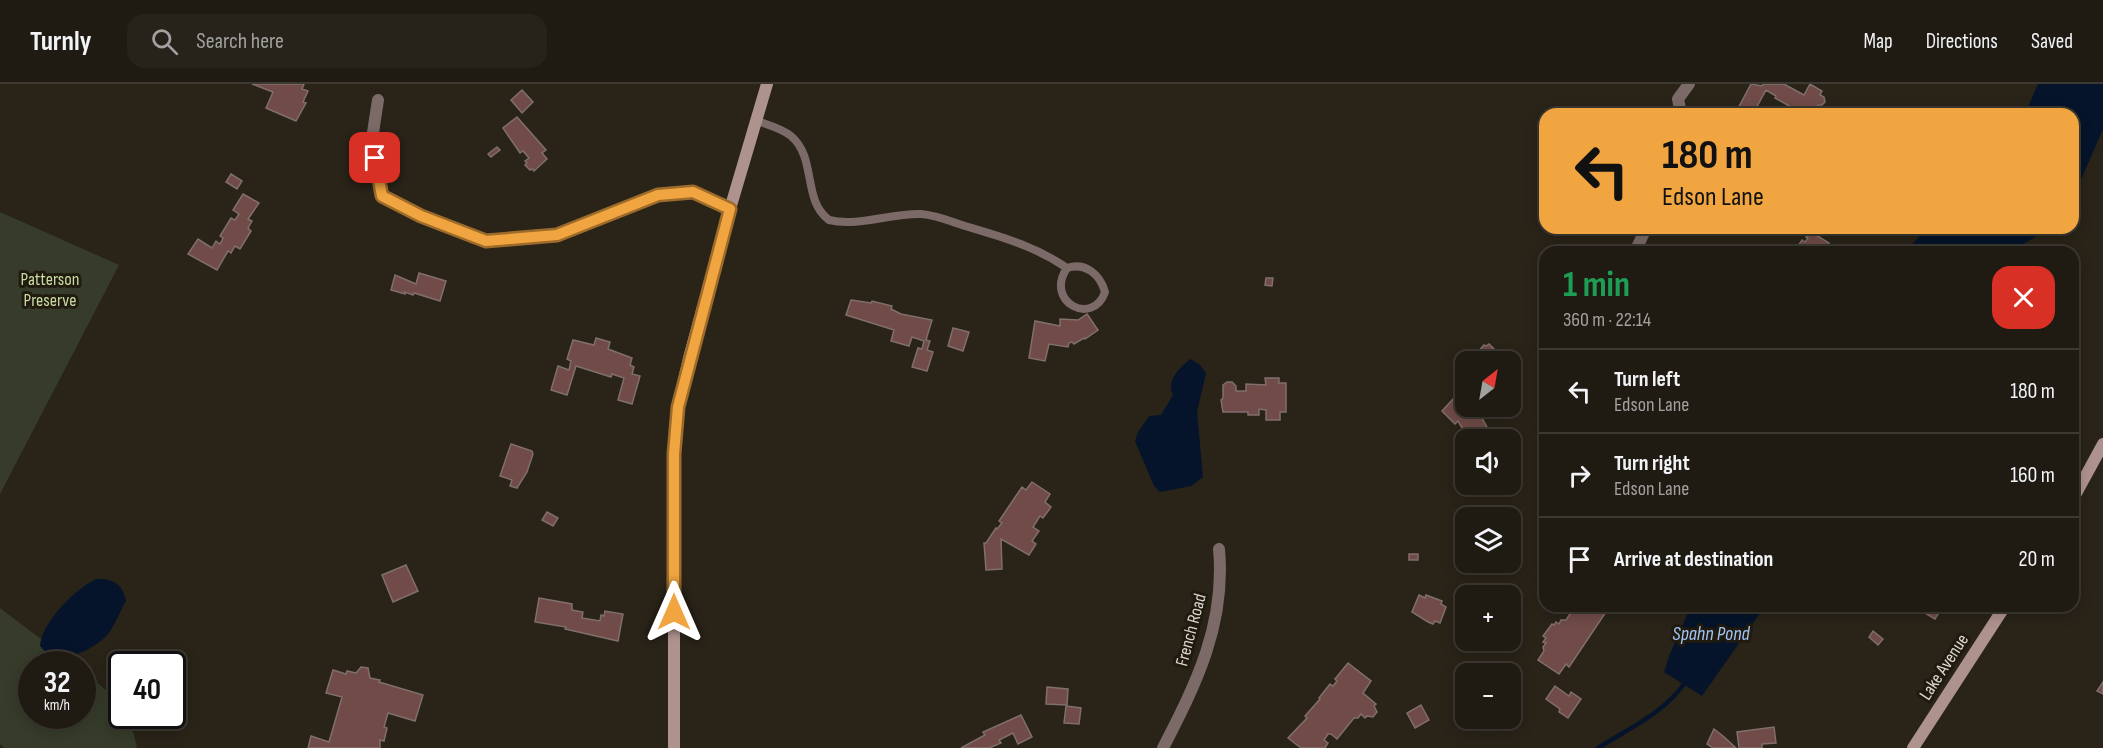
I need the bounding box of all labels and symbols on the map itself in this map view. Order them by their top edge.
pin [349,132,400,183]
park label: Patterson Preserve [21,269,79,311]
north arrow [1455,351,1521,417]
position arrow [642,580,706,644]
street label: French Road [1171,591,1211,669]
water label: Spahn Pond [1672,622,1751,646]
street label: Lake Avenue [1915,630,1973,704]
speed limit sign: 40 [108,651,186,729]

